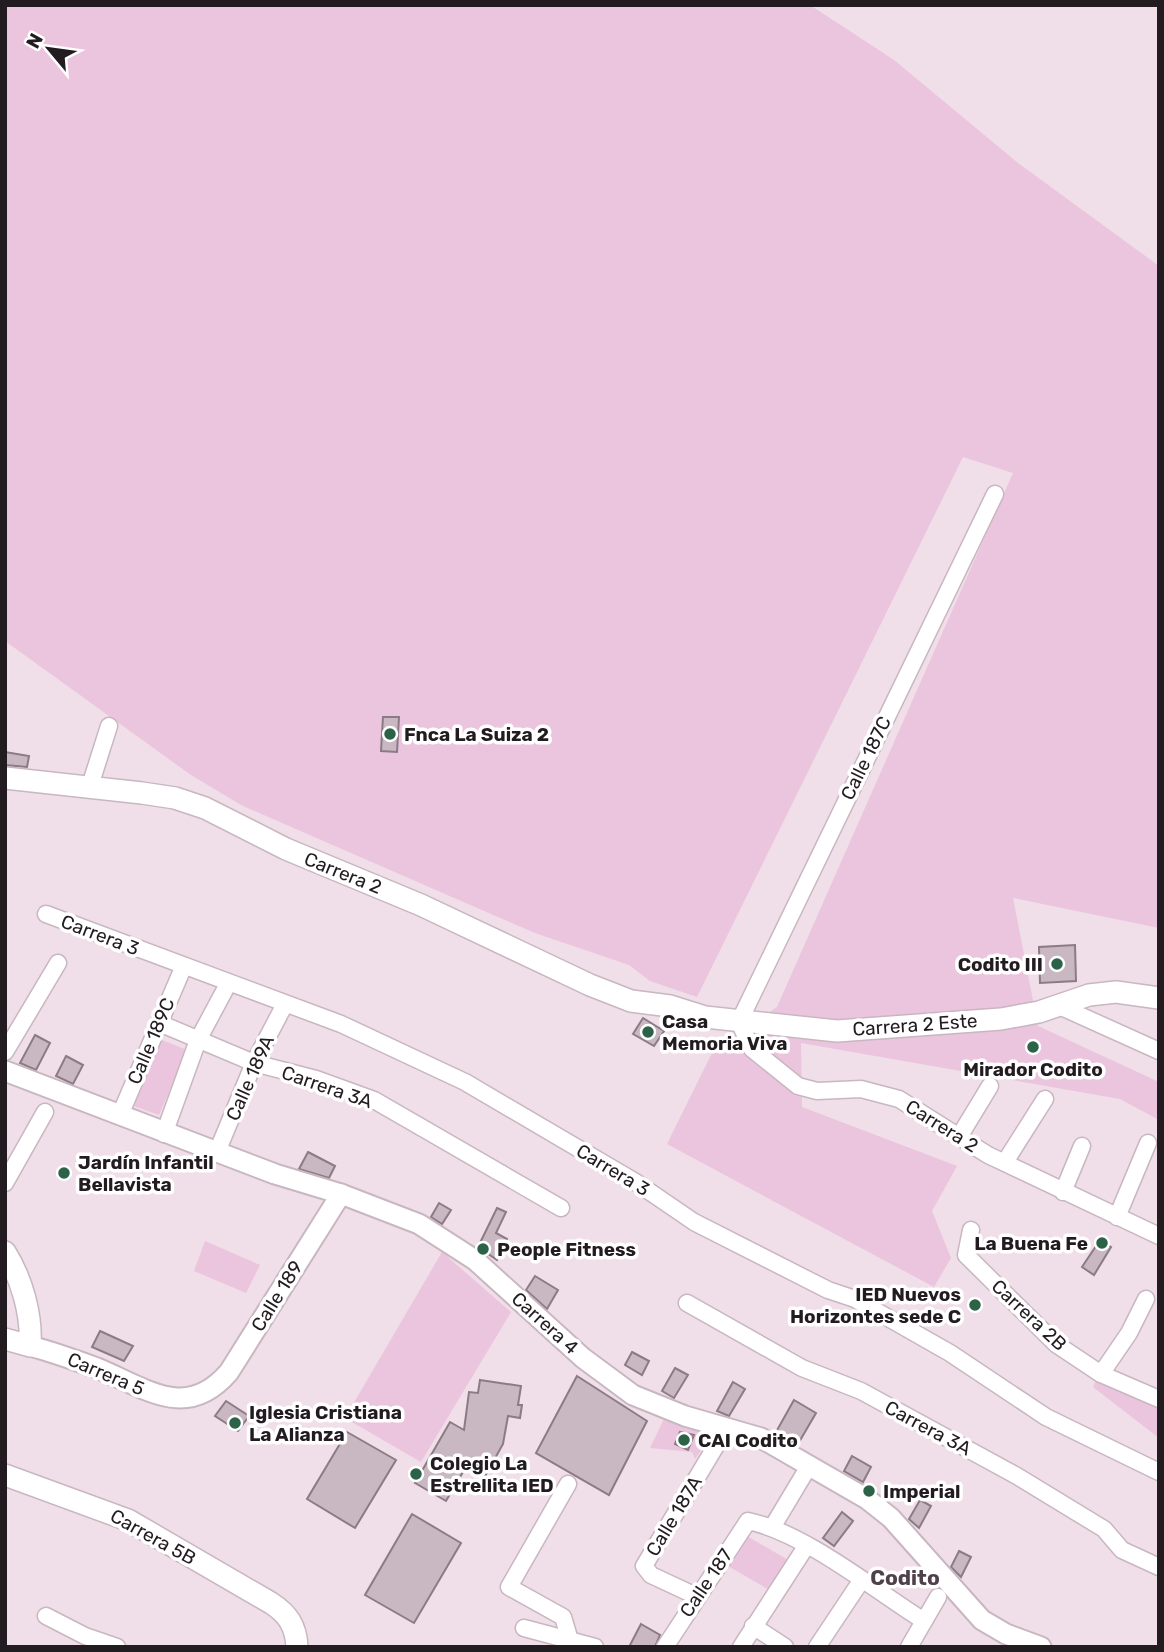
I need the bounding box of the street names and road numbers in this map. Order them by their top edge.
street label: Calle 187C [836,712,896,804]
street label: Carrera 2 [301,847,385,899]
street label: Carrera 3 [58,910,142,960]
street label: Calle 189C [122,994,180,1088]
street label: Carrera 2 Este [852,1009,978,1041]
street label: Calle 189A [221,1031,279,1124]
street label: Carrera 3A [279,1061,376,1113]
street label: Carrera 2 [901,1095,983,1157]
street label: Carrera 3 [572,1139,654,1201]
street label: Calle 189 [246,1256,308,1336]
street label: Carrera 2B [987,1275,1071,1355]
street label: Carrera 4 [507,1287,583,1359]
street label: Carrera 5 [64,1347,148,1401]
street label: Carrera 3A [881,1396,975,1460]
street label: Calle 187A [641,1472,707,1560]
street label: Carrera 5B [106,1504,200,1570]
street label: Calle 187 [675,1544,737,1622]

